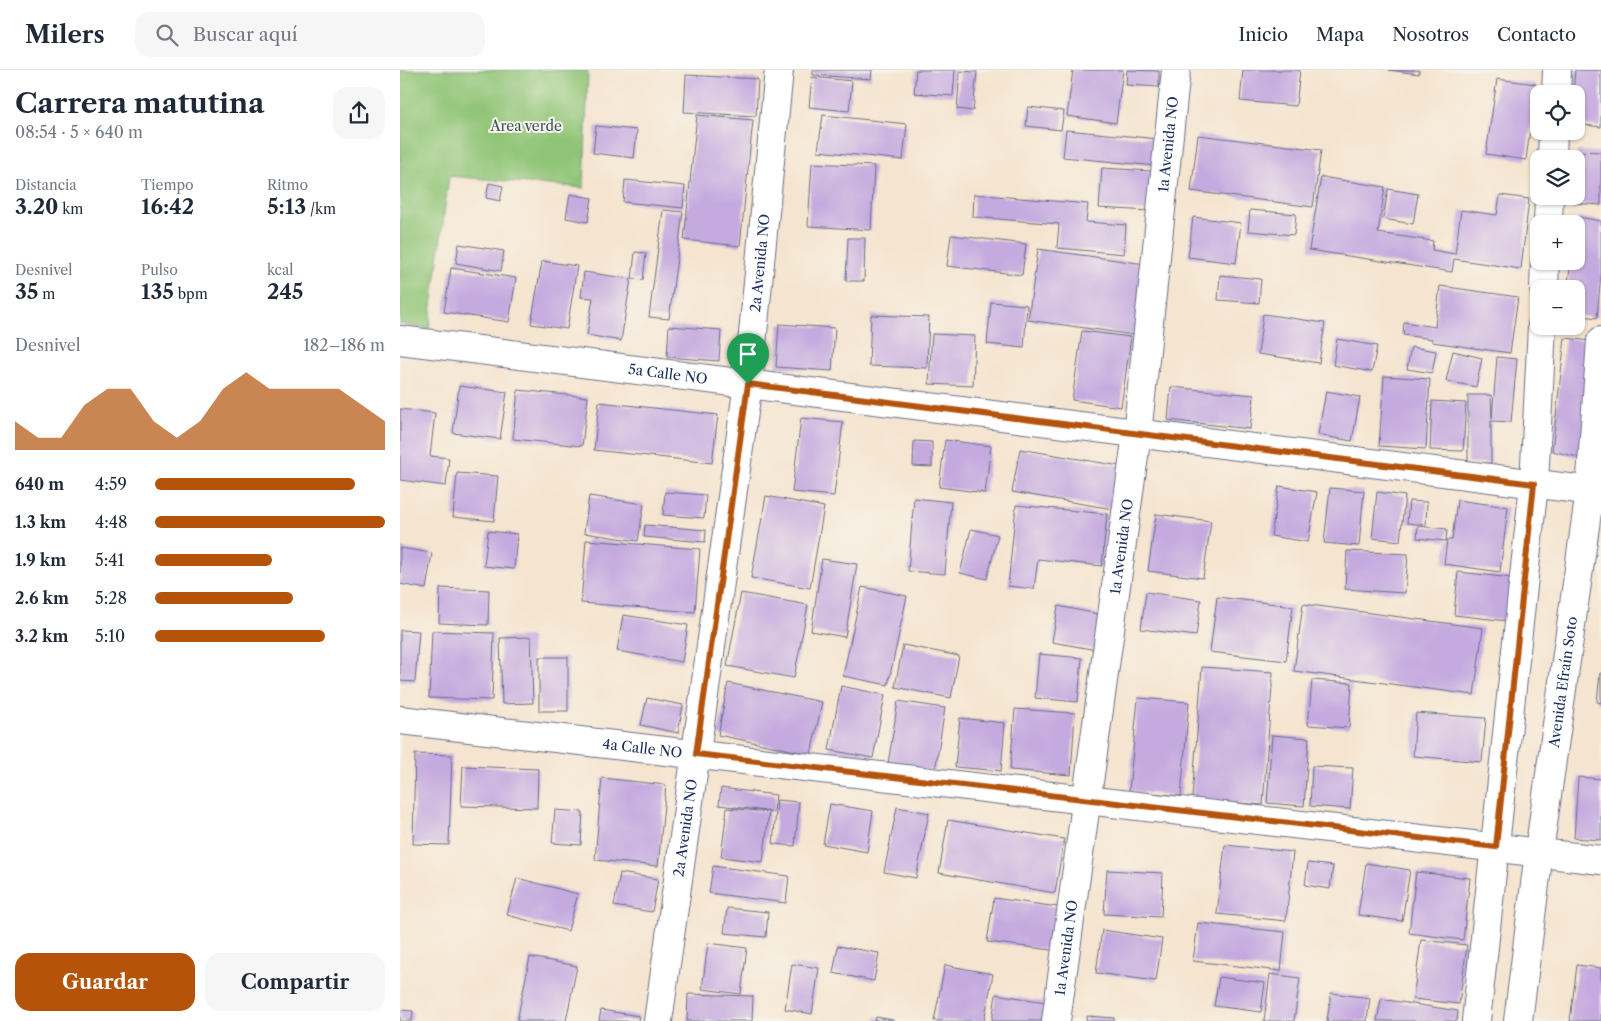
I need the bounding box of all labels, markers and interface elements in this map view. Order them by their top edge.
search box [135,12,485,57]
text: Milers [25,20,105,49]
icon: search [153,21,181,49]
text: Buscar aquí [193,23,298,46]
text: Inicio [1239,24,1288,46]
text: Mapa [1316,24,1364,46]
text: Nosotros [1392,24,1469,46]
text: Contacto [1497,24,1576,46]
map controls [1530,85,1585,335]
button: locate [1530,85,1585,140]
text: Carrera matutina [15,86,264,120]
button: share [333,87,385,139]
street label: 1a Avenida NO [1154,95,1182,193]
park label: Area verde [489,117,562,135]
text: 08:54 · 5 × 640 m [15,122,143,142]
button: layers [1530,150,1585,205]
text: Distancia [15,176,77,194]
text: Tiempo [141,176,194,194]
text: Ritmo [267,176,308,194]
text: 3.20 [15,194,58,219]
text: 16:42 [141,194,194,219]
text: 5:13 [267,194,306,219]
text: km [58,200,83,218]
text: /km [306,200,336,218]
street label: 2a Avenida NO [746,213,774,313]
button: + [1530,215,1585,270]
text: Desnivel [15,261,72,279]
text: Pulso [141,261,178,279]
text: kcal [267,261,293,279]
text: 35 [15,279,38,304]
text: 135 [141,279,174,304]
text: 245 [267,279,303,304]
button: − [1530,280,1585,335]
text: m [38,285,55,303]
text: bpm [174,285,208,303]
pin [727,333,769,384]
text: Desnivel [15,335,81,355]
text: 182–186 m [303,335,385,355]
icon: arrive [734,340,762,368]
street label: 5a Calle NO [627,360,709,388]
text: 640 m [15,474,64,494]
text: 4:59 [95,474,127,494]
street label: 1a Avenida NO [1106,497,1137,596]
text: 1.3 km [15,512,66,532]
text: 4:48 [95,512,127,532]
text: 1.9 km [15,550,66,570]
text: 5:41 [95,550,124,570]
text: 2.6 km [15,588,69,608]
text: 5:28 [95,588,127,608]
street label: Avenida Efraín Soto [1545,615,1581,750]
text: 3.2 km [15,626,68,646]
text: 5:10 [95,626,125,646]
street label: 4a Calle NO [601,735,683,762]
street label: 2a Avenida NO [669,778,701,878]
street label: 1a Avenida NO [1051,899,1082,997]
button: Guardar [15,953,195,1011]
button: Compartir [205,953,385,1011]

